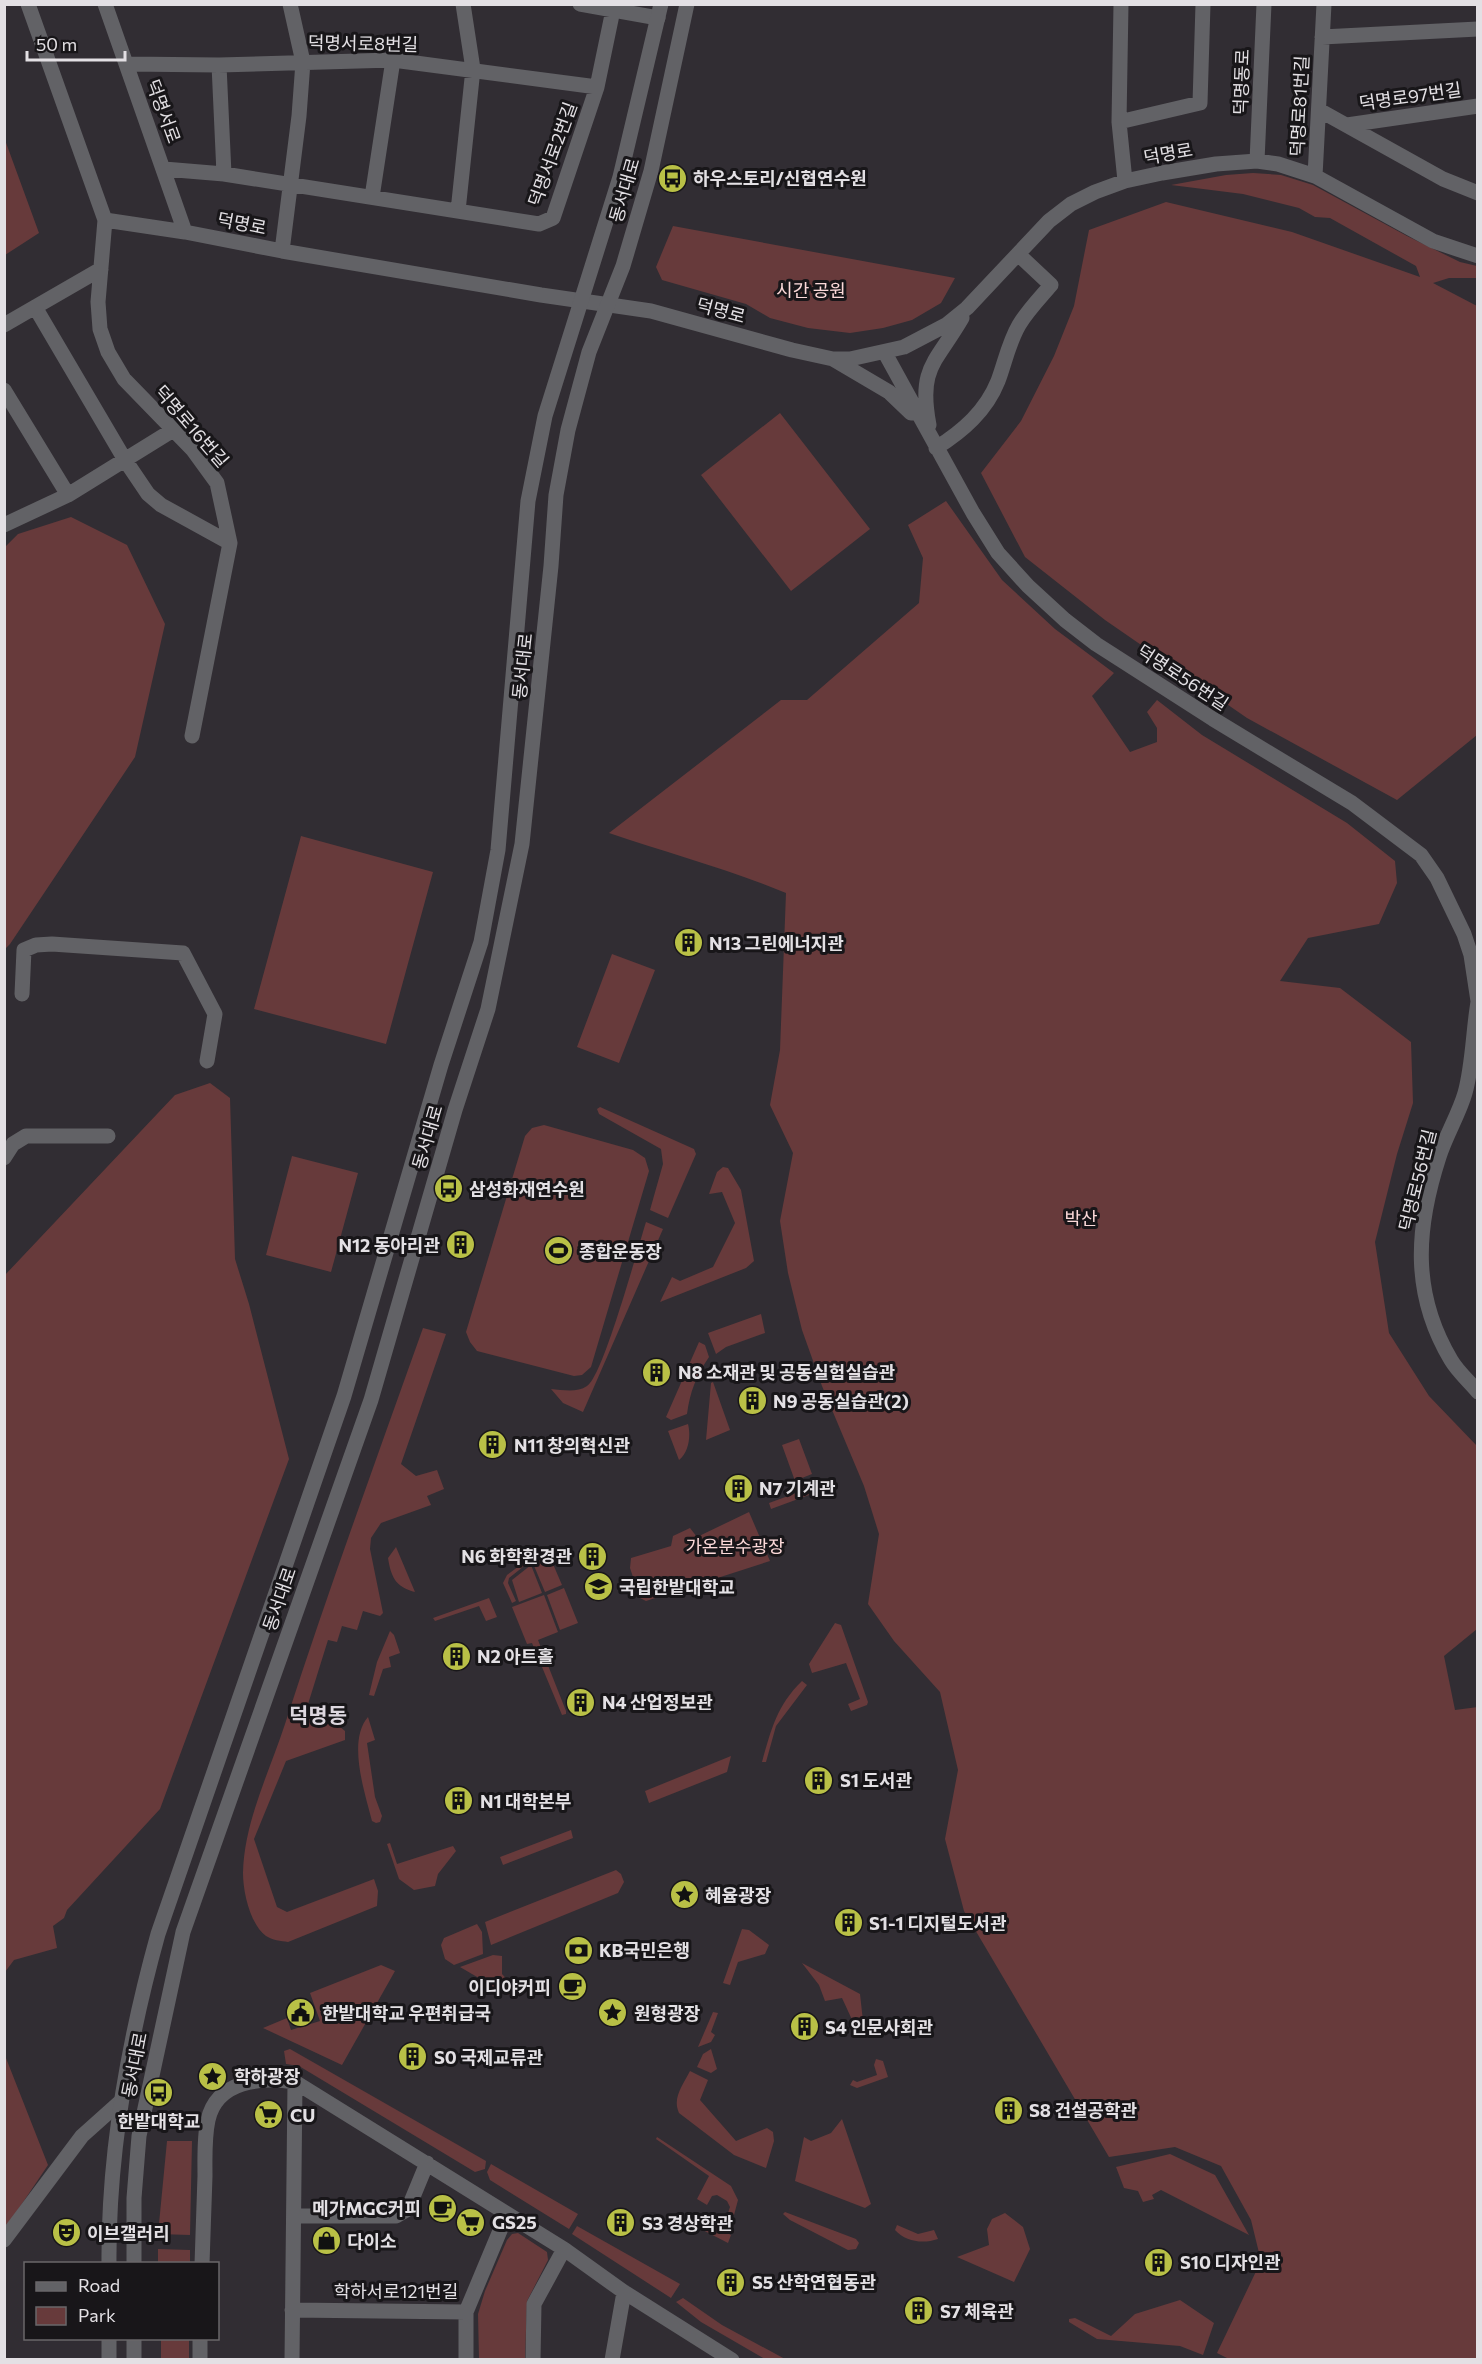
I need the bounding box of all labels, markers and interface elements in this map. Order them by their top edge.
scale bar [27,24,124,62]
street label: 덕명서로8번길 [308,31,418,55]
text: 50 m [36,33,77,55]
street label: 덕명동로 [1229,49,1253,115]
street label: 덕명로81번길 [1285,55,1313,157]
street label: 덕명서로 [142,76,186,146]
street label: 덕명로97번길 [1357,78,1463,114]
street label: 덕명서로2번길 [523,99,581,209]
street label: 덕명로 [1142,138,1194,168]
street label: 동서대로 [604,155,644,225]
bus stop icon: 하우스토리/신협연수원 [656,162,688,194]
place label: 하우스토리/신협연수원 [693,167,867,189]
street label: 덕명로 [216,207,268,239]
park label: 시간 공원 [776,279,846,301]
street label: 덕명로 [694,293,748,327]
street label: 덕명로16번길 [150,381,234,471]
street label: 동서대로 [508,632,536,700]
street label: 덕명로56번길 [1133,639,1233,715]
building icon: N13 그린에너지관 [672,927,704,959]
place label: N13 그린에너지관 [709,932,844,954]
street label: 동서대로 [407,1102,447,1172]
street label: 덕명로56번길 [1394,1127,1440,1233]
bus stop icon: 삼성화재연수원 [432,1173,464,1205]
place label: 삼성화재연수원 [469,1178,585,1200]
park label: 박산 [1064,1207,1098,1229]
building icon: N12 동아리관 [445,1229,477,1261]
place label: N12 동아리관 [338,1234,440,1256]
sports icon: 종합운동장 [542,1235,574,1267]
place label: 종합운동장 [579,1240,662,1262]
building icon: N8 소재관 및 공동실험실습관 [641,1356,673,1388]
place label: N8 소재관 및 공동실험실습관 [678,1361,896,1383]
building icon: N9 공동실습관(2) [736,1385,768,1417]
place label: N9 공동실습관(2) [773,1390,909,1412]
building icon: N11 창의혁신관 [477,1429,509,1461]
place label: N11 창의혁신관 [514,1434,630,1456]
building icon: N7 기계관 [722,1472,754,1504]
place label: N7 기계관 [759,1477,836,1499]
park label: 가온분수광장 [685,1535,785,1557]
building icon: N6 화학환경관 [577,1540,609,1572]
place label: N6 화학환경관 [461,1545,572,1567]
street label: 동서대로 [258,1564,300,1634]
school or university icon: 국립한밭대학교 [582,1571,614,1603]
place label: 국립한밭대학교 [619,1576,735,1598]
building icon: N2 아트홀 [440,1640,472,1672]
place label: N2 아트홀 [477,1645,554,1667]
building icon: N4 산업정보관 [565,1686,597,1718]
place label: N4 산업정보관 [602,1691,713,1713]
district label: 덕명동 [289,1702,347,1727]
building icon: S1 도서관 [803,1764,835,1796]
place label: S1 도서관 [840,1769,913,1791]
building icon: N1 대학본부 [443,1785,475,1817]
place label: N1 대학본부 [480,1790,571,1812]
place icon: 혜윰광장 [668,1879,700,1911]
place label: 혜윰광장 [705,1884,772,1906]
building icon: S1-1 디지털도서관 [832,1907,864,1939]
place label: S1-1 디지털도서관 [869,1912,1007,1934]
bank icon: KB국민은행 [562,1934,594,1966]
place label: KB국민은행 [599,1939,690,1961]
cafe icon: 이디야커피 [556,1971,588,2003]
place label: 이디야커피 [468,1976,551,1998]
public building icon: 한밭대학교 우편취급국 [285,1997,317,2029]
place icon: 원형광장 [597,1997,629,2029]
place label: 한밭대학교 우편취급국 [322,2002,491,2024]
place label: 원형광장 [634,2002,701,2024]
building icon: S4 인문사회관 [788,2011,820,2043]
place label: S4 인문사회관 [825,2016,934,2038]
street label: 동서대로 [117,2030,151,2100]
building icon: S0 국제교류관 [397,2041,429,2073]
place label: S0 국제교류관 [434,2046,543,2068]
place icon: 학하광장 [197,2060,229,2092]
place label: 학하광장 [234,2065,301,2087]
bus stop icon: 한밭대학교 [143,2076,175,2108]
building icon: S8 건설공학관 [992,2094,1024,2126]
supermarket icon: CU [253,2099,285,2131]
place label: S8 건설공학관 [1029,2099,1138,2121]
place label: CU [290,2104,315,2126]
place label: 한밭대학교 [118,2110,200,2132]
cafe icon: 메가MGC커피 [426,2192,458,2224]
place label: 메가MGC커피 [312,2197,421,2219]
supermarket icon: GS25 [455,2206,487,2238]
building icon: S3 경상학관 [605,2207,637,2239]
place label: GS25 [492,2211,537,2233]
place label: S3 경상학관 [642,2212,733,2234]
theatre icon: 이브갤러리 [50,2217,82,2249]
place label: 이브갤러리 [87,2222,170,2244]
shop icon: 다이소 [310,2225,342,2257]
place label: 다이소 [347,2230,397,2252]
building icon: S10 디자인관 [1143,2246,1175,2278]
place label: S10 디자인관 [1180,2251,1281,2273]
legend [24,2262,219,2340]
building icon: S5 산학연협동관 [715,2266,747,2298]
place label: S5 산학연협동관 [752,2271,877,2293]
text: Road [78,2274,120,2296]
street label: 학하서로121번길 [334,2280,458,2302]
building icon: S7 체육관 [903,2295,935,2327]
place label: S7 체육관 [940,2300,1014,2322]
text: Park [78,2304,116,2326]

